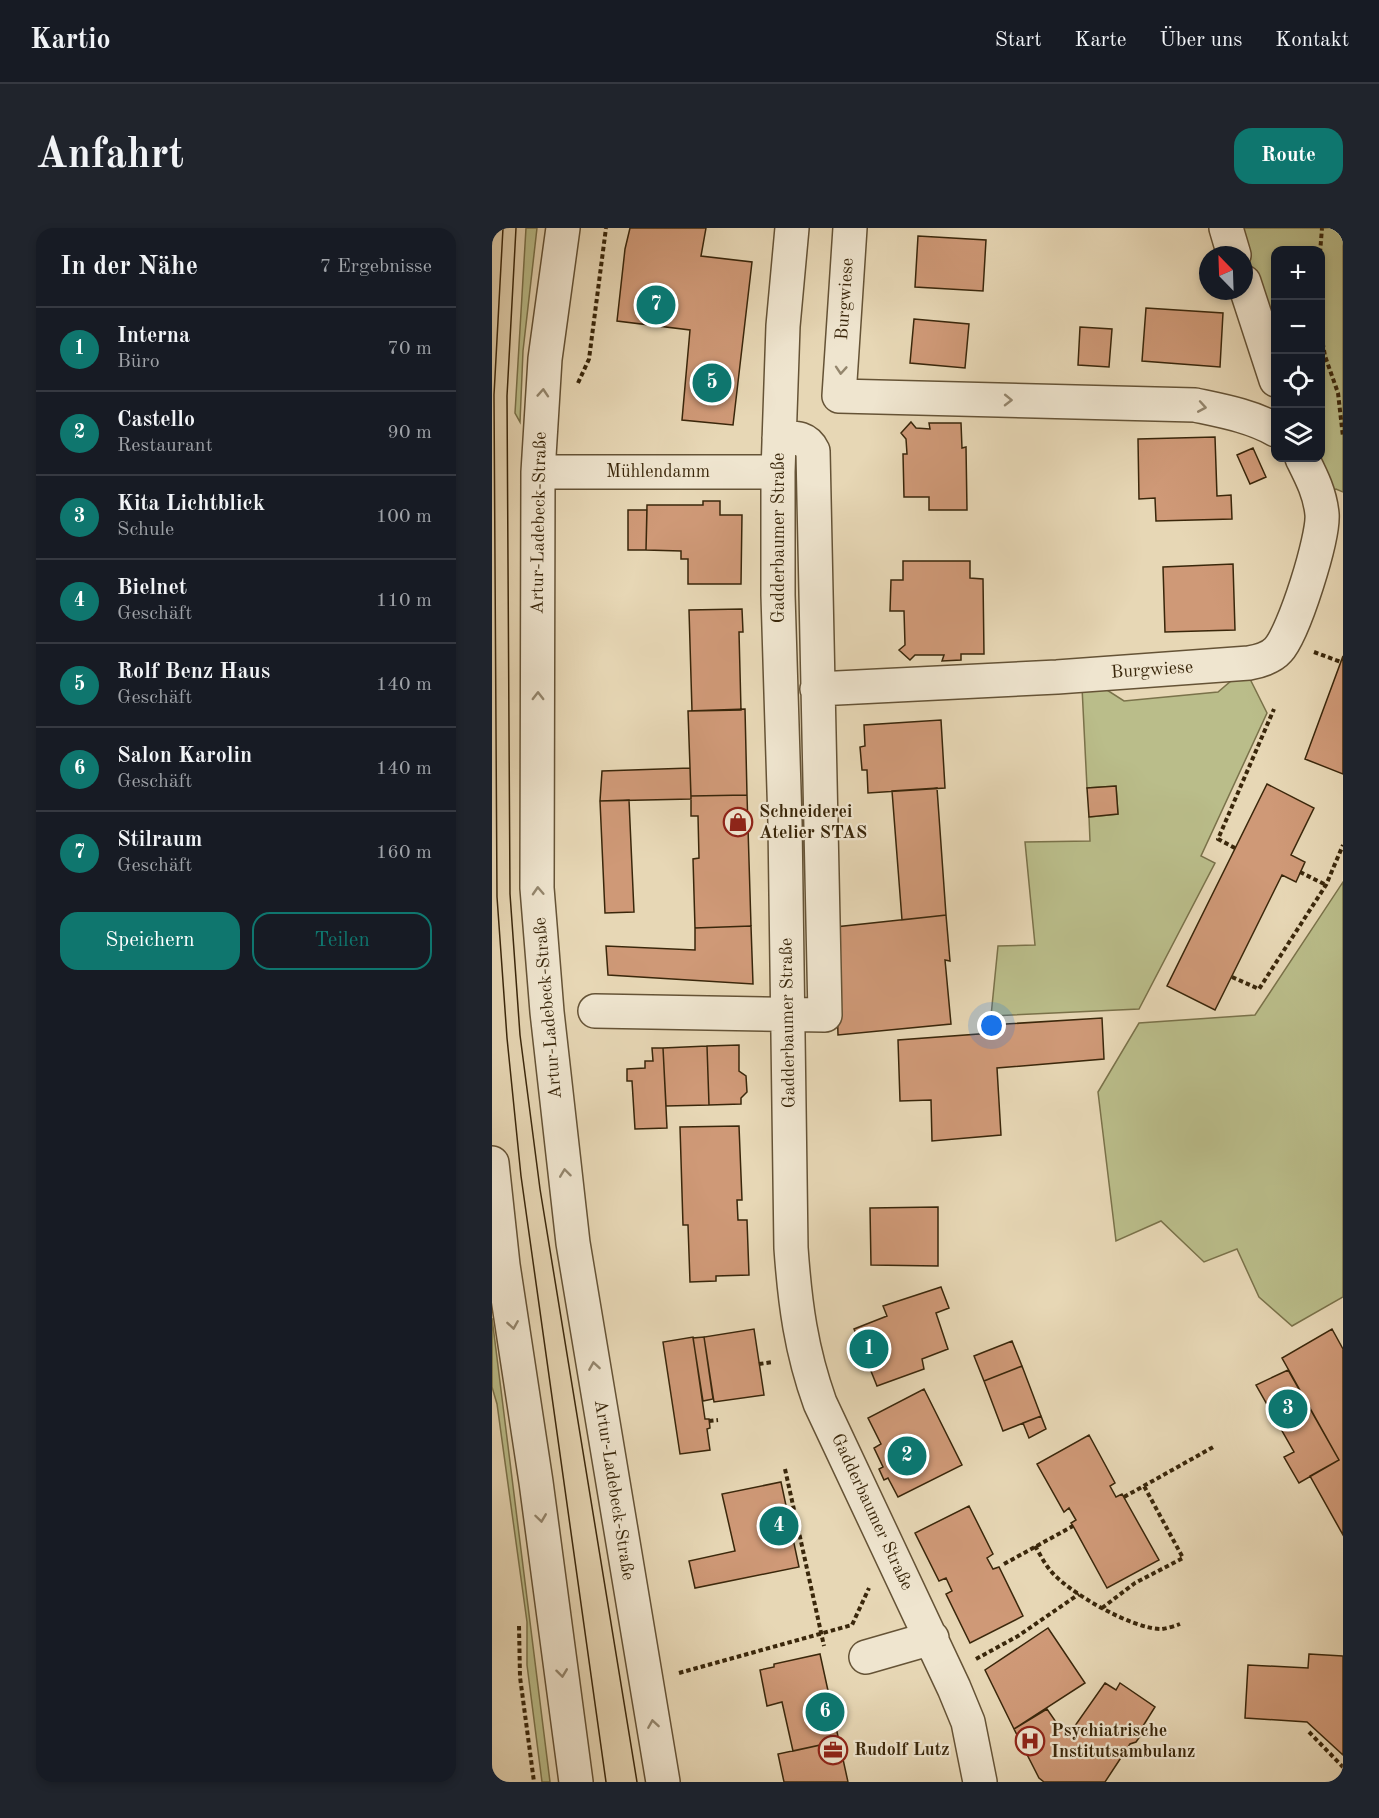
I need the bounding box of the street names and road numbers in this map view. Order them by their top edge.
street label: Burgwiese [833,257,857,341]
street label: Artur-Ladebeck-Straße [528,432,550,614]
street label: Gadderbaumer Straße [770,453,788,623]
street label: Mühlendamm [606,463,710,481]
street label: Burgwiese [1110,658,1194,682]
street label: Artur-Ladebeck-Straße [531,916,565,1100]
street label: Gadderbaumer Straße [778,938,798,1108]
street label: Artur-Ladebeck-Straße [591,1398,637,1582]
street label: Gadderbaumer Straße [828,1431,916,1593]

